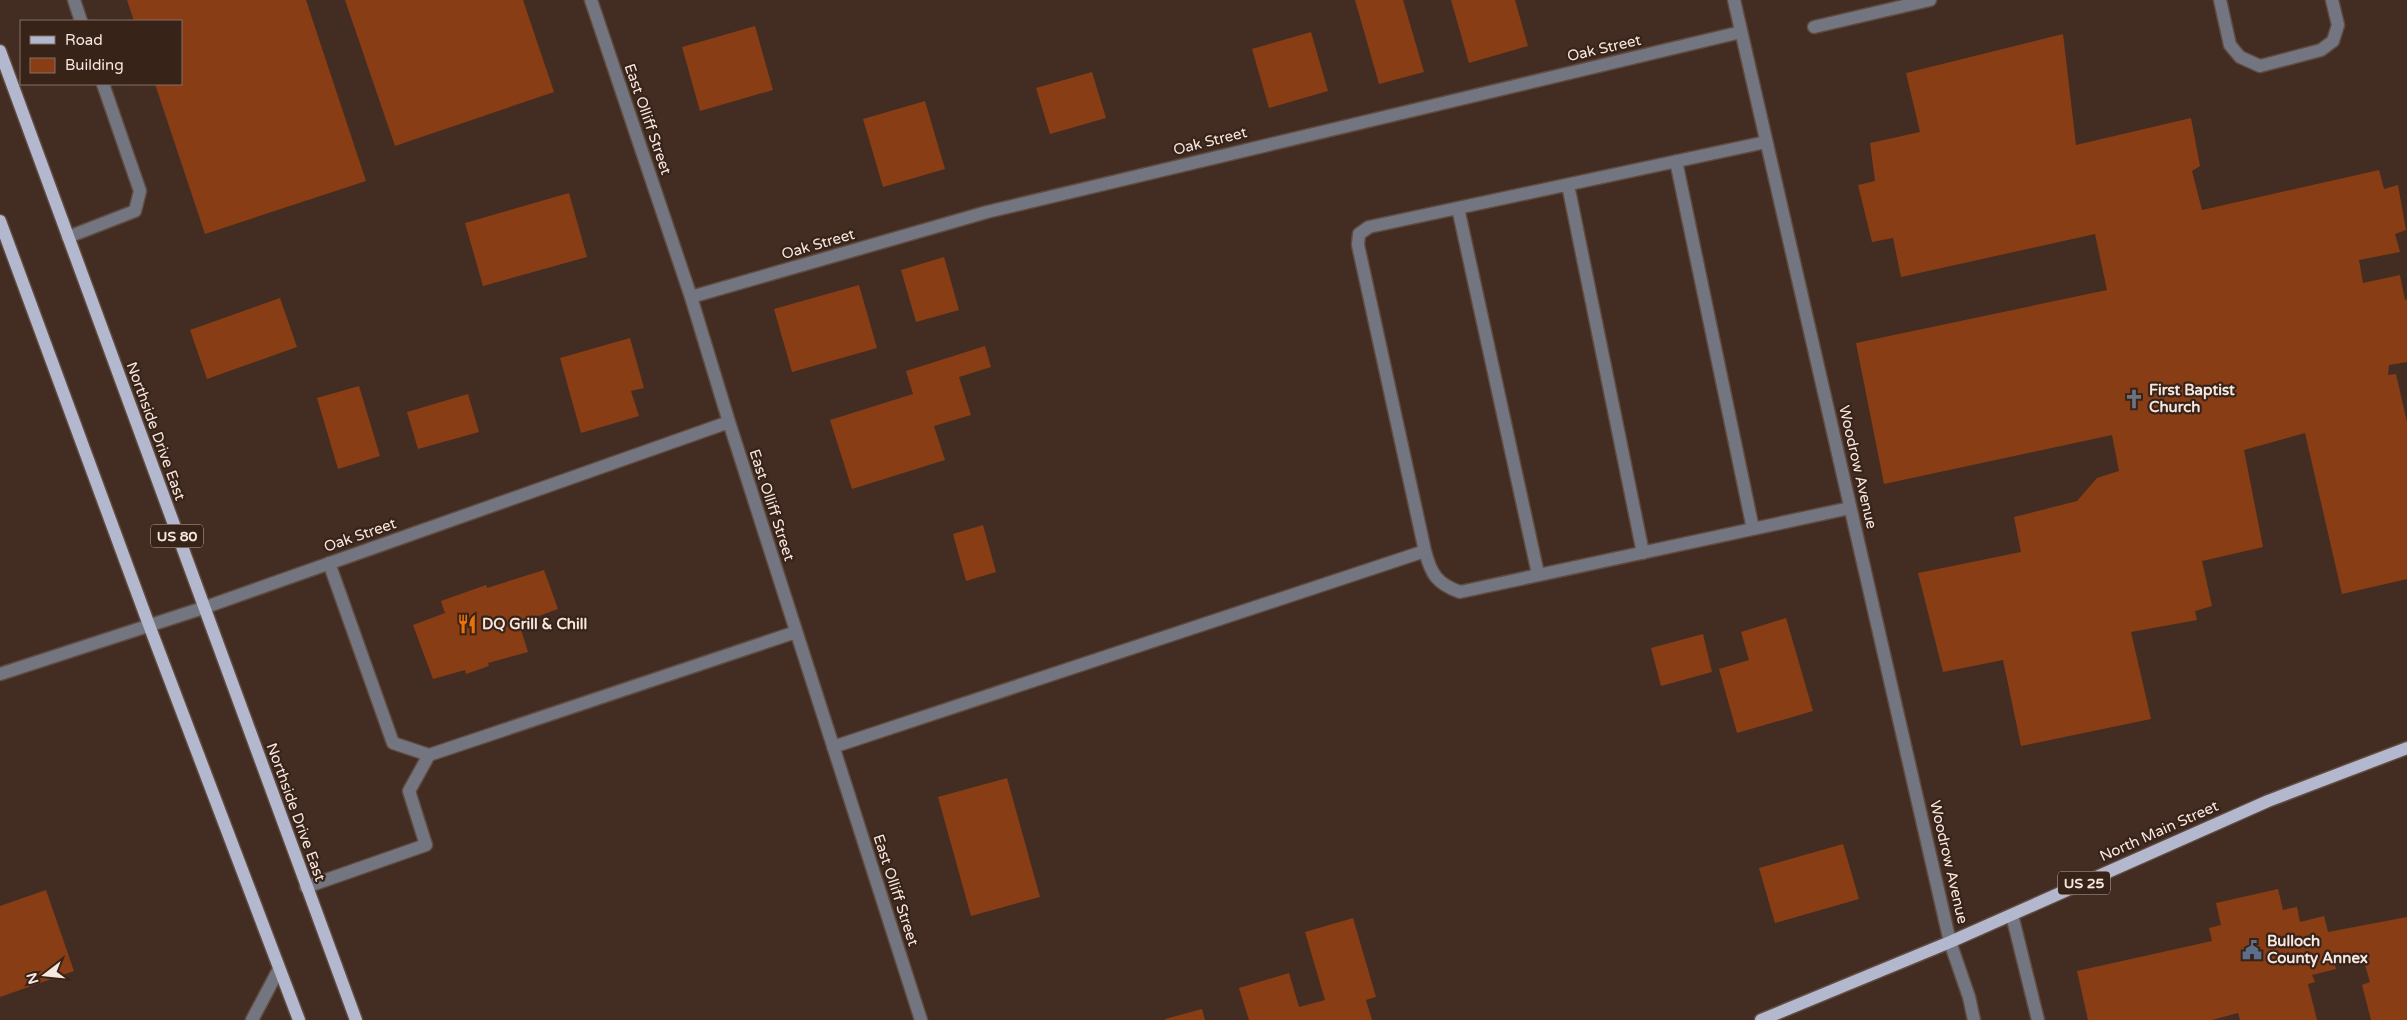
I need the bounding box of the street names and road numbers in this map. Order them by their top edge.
street label: Oak Street [1565,31,1643,65]
street label: East Olliff Street [621,61,676,177]
street label: Oak Street [1171,123,1249,159]
street label: Oak Street [779,225,857,263]
street label: Northside Drive East [123,359,190,503]
street label: Woodrow Avenue [1835,403,1881,531]
street label: East Olliff Street [745,447,799,563]
street label: Oak Street [321,514,399,556]
road number: US 80 [151,524,203,548]
street label: Northside Drive East [263,740,330,884]
street label: North Main Street [2097,797,2221,865]
street label: Woodrow Avenue [1926,798,1972,926]
street label: East Olliff Street [869,832,923,948]
road number: US 25 [2058,871,2110,894]

